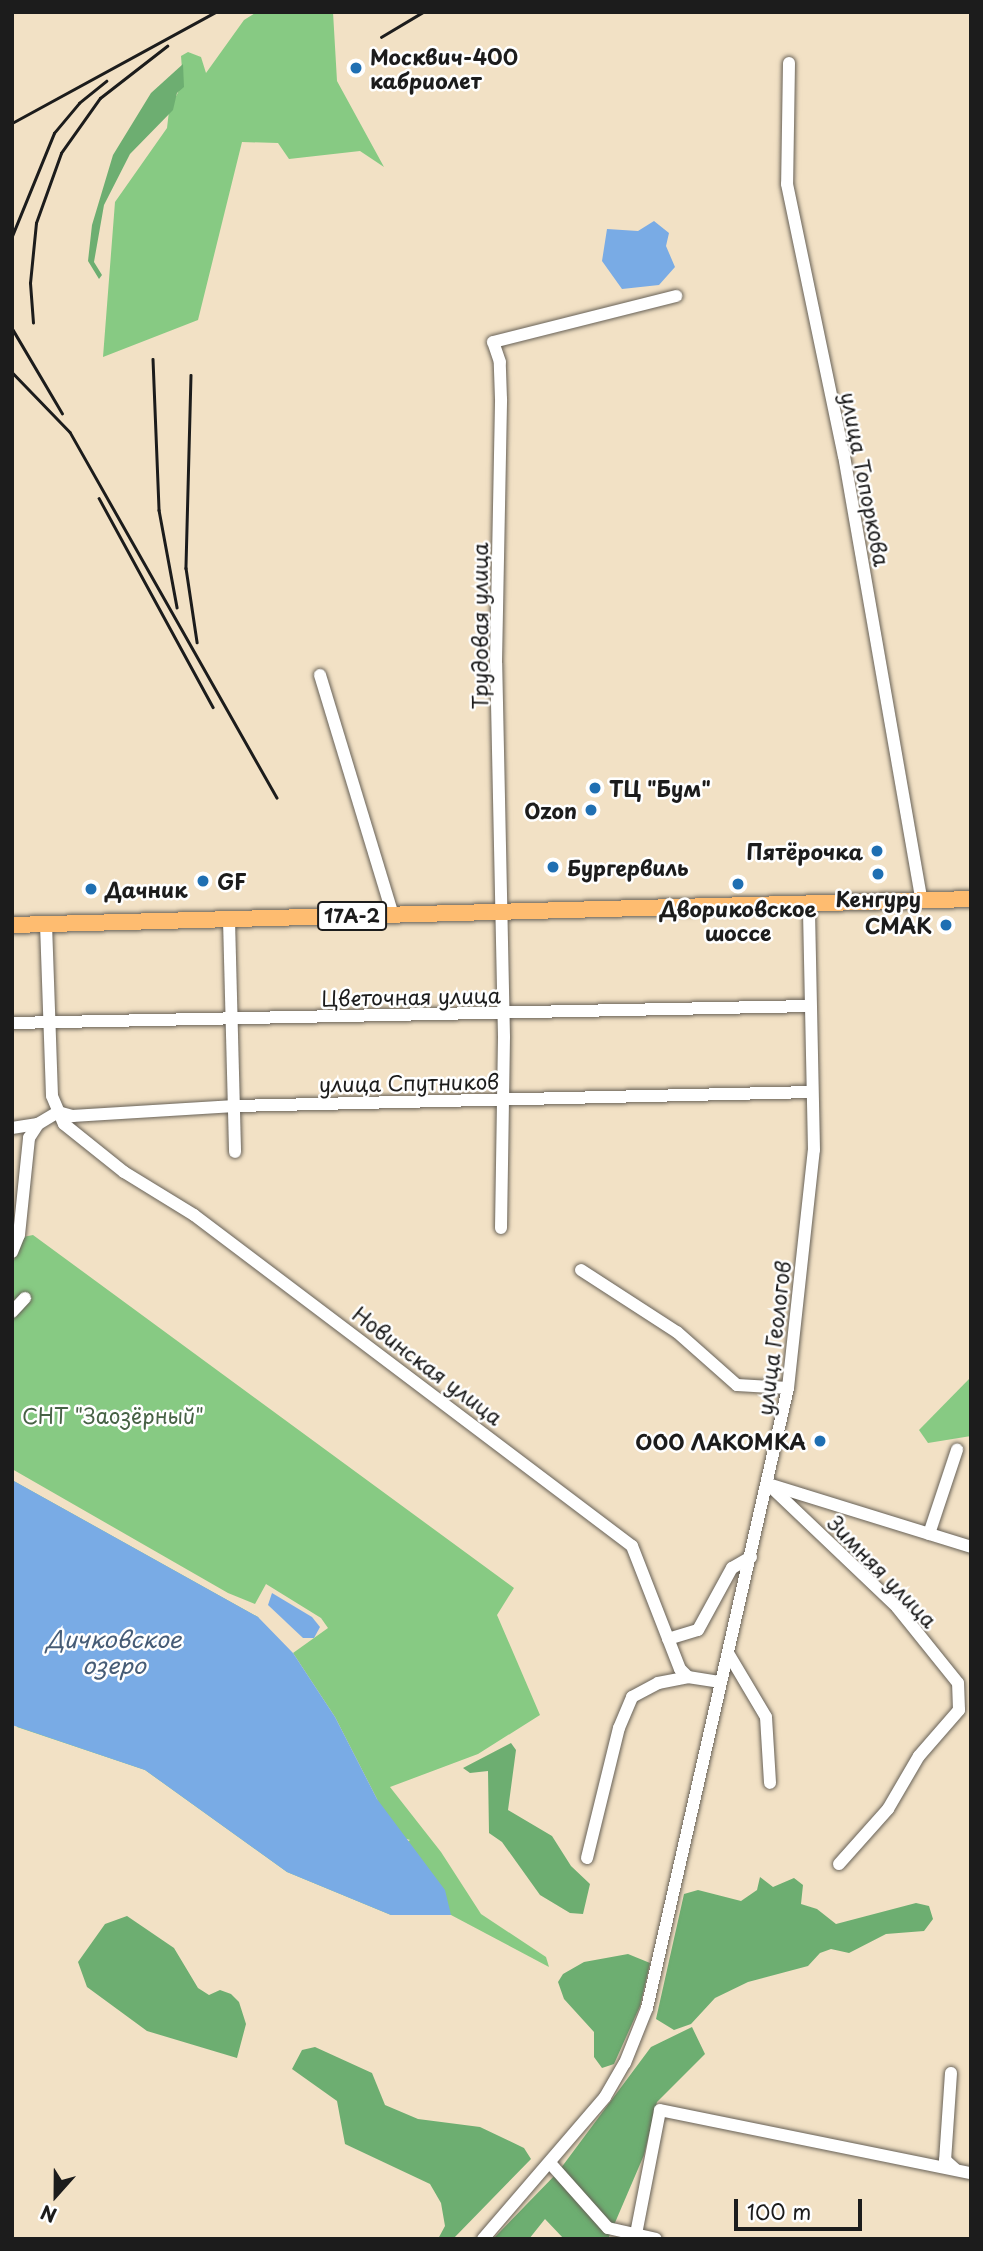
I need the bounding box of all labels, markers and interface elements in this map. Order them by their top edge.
place label: Москвич-400 кабриолет [370,43,518,93]
marker: Москвич-400 кабриолет [348,60,364,76]
street label: улица Топоркова [837,389,895,569]
street label: Трудовая улица [466,542,492,710]
place label: ТЦ "Бум" [609,775,712,801]
marker: ТЦ "Бум" [587,780,603,796]
place label: Ozon [524,797,577,823]
marker: Ozon [583,802,599,818]
place label: Пятёрочка [746,838,863,864]
marker: Пятёрочка [869,843,885,859]
place label: Бургервиль [567,854,688,880]
marker: Бургервиль [545,859,561,875]
marker: Кенгуру [870,866,886,882]
place label: GF [217,868,247,894]
marker: GF [195,873,211,889]
place label: Дачник [105,876,188,902]
marker: Двориковское шоссе [730,876,746,892]
marker: Дачник [83,881,99,897]
place label: Кенгуру [835,885,921,911]
place label: Двориковское шоссе [660,895,816,945]
road number: 17А-2 [317,900,387,932]
place label: СМАК [865,912,932,938]
marker: СМАК [938,917,954,933]
street label: Цветочная улица [320,982,502,1010]
street label: улица Спутников [318,1068,500,1096]
street label: улица Геологов [751,1259,795,1417]
street label: Новинская улица [348,1300,508,1430]
park label: СНТ "Заозёрный" [22,1402,204,1428]
place label: ООО ЛАКОМКА [634,1428,806,1454]
marker: ООО ЛАКОМКА [812,1433,828,1449]
street label: Зимняя улица [823,1509,943,1633]
water label: Дичковское озеро [46,1625,182,1679]
north arrow [21,2160,91,2230]
scale bar [738,2184,866,2228]
text: 100 m [747,2195,811,2227]
text: N [36,2199,61,2230]

